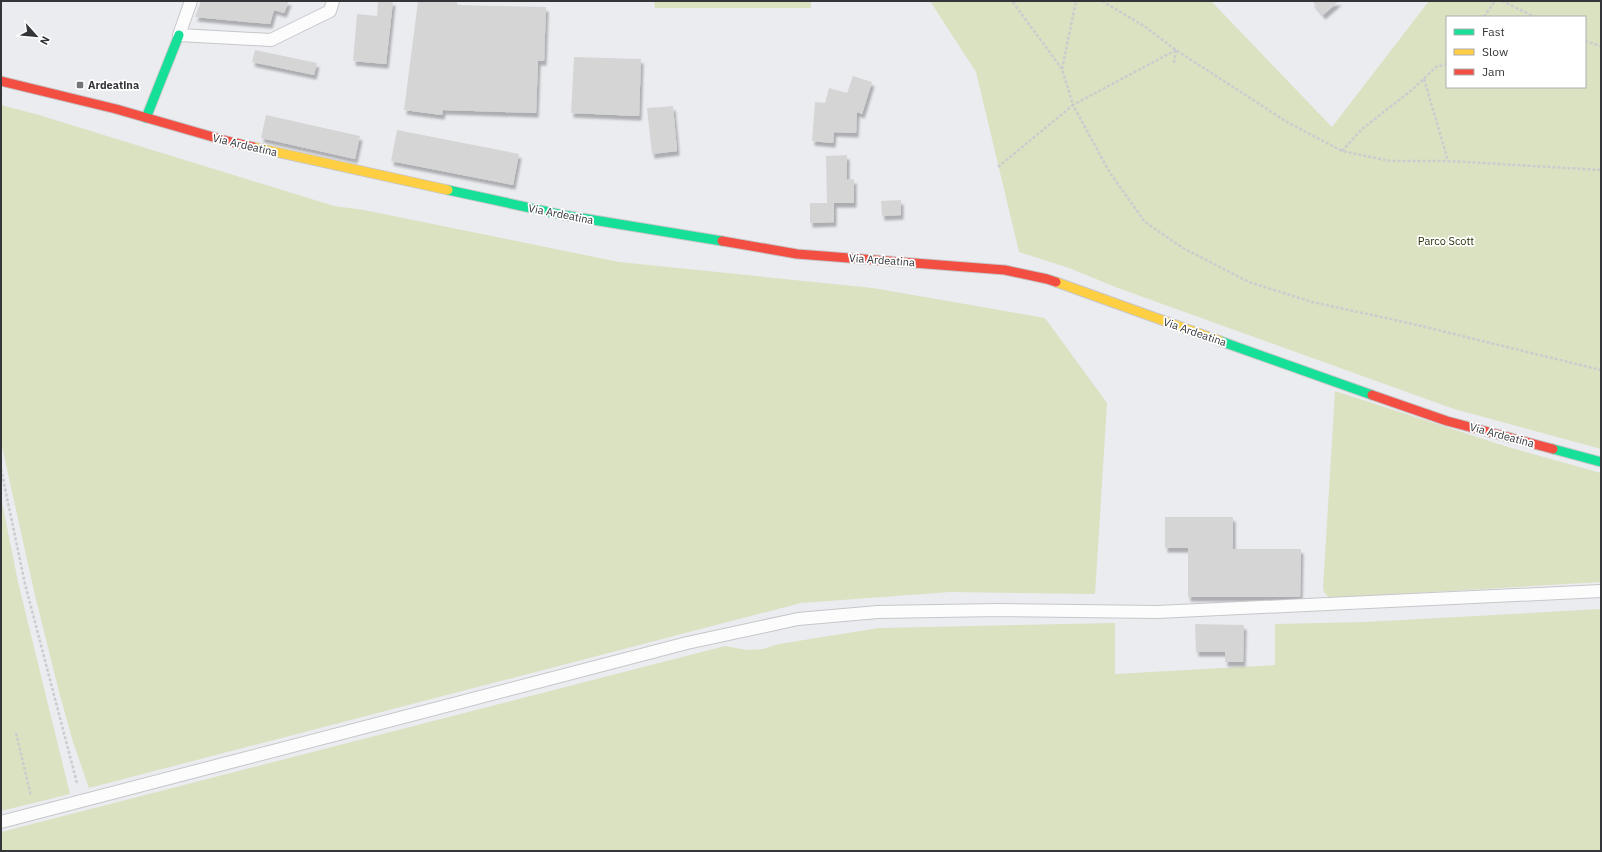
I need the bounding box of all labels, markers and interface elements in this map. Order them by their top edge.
north arrow [16,16,56,56]
legend [1446,16,1586,88]
text: Fast [1482,24,1505,39]
text: N [37,34,53,47]
text: Slow [1482,44,1508,59]
text: Jam [1482,64,1505,79]
place label: Ardeatina [88,78,139,92]
marker: Ardeatina [75,80,85,90]
street label: Via Ardeatina [211,131,279,159]
street label: Via Ardeatina [527,201,595,227]
park label: Parco Scott [1418,234,1474,248]
street label: Via Ardeatina [849,251,916,269]
street label: Via Ardeatina [1162,315,1229,349]
street label: Via Ardeatina [1468,420,1536,450]

